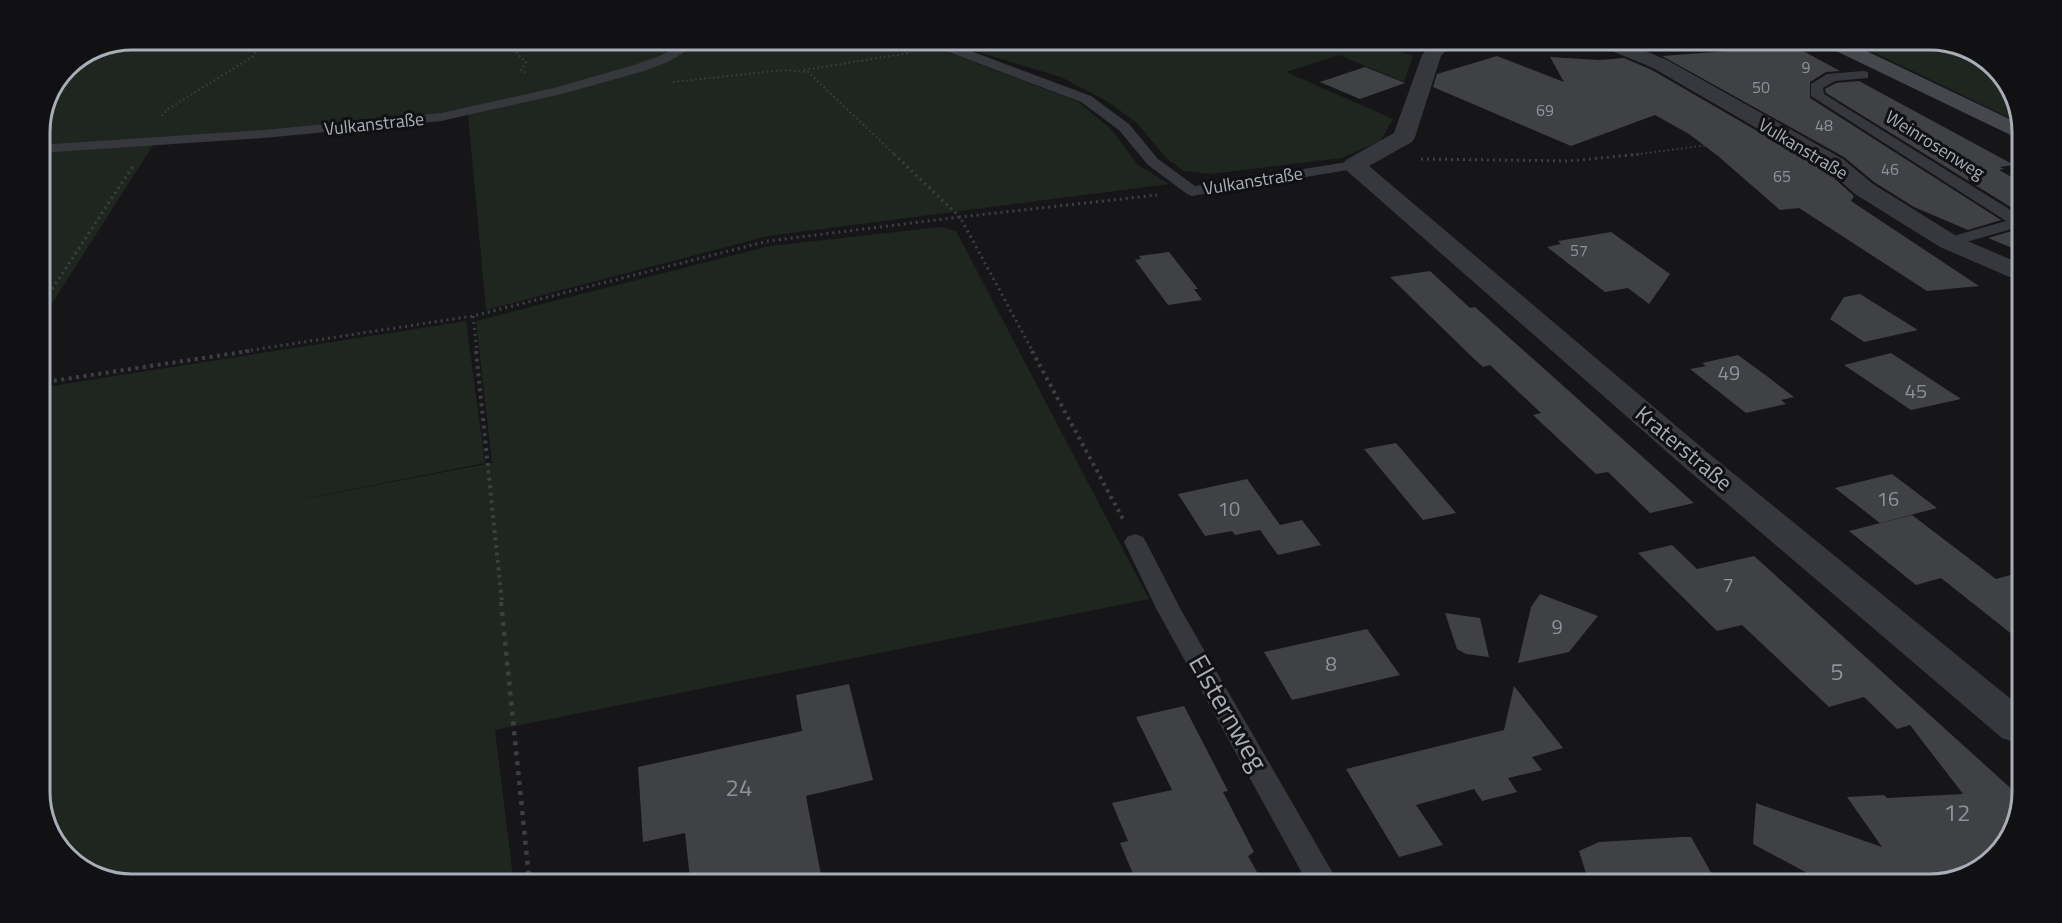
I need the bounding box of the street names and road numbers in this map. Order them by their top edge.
street label: Weinrosenweg [1880,103,1990,186]
street label: Vulkanstraße [323,105,425,142]
street label: Vulkanstraße [1753,111,1853,186]
street label: Vulkanstraße [1201,159,1305,202]
street label: Kraterstraße [1628,397,1740,499]
street label: Elsternweg [1179,646,1279,778]

